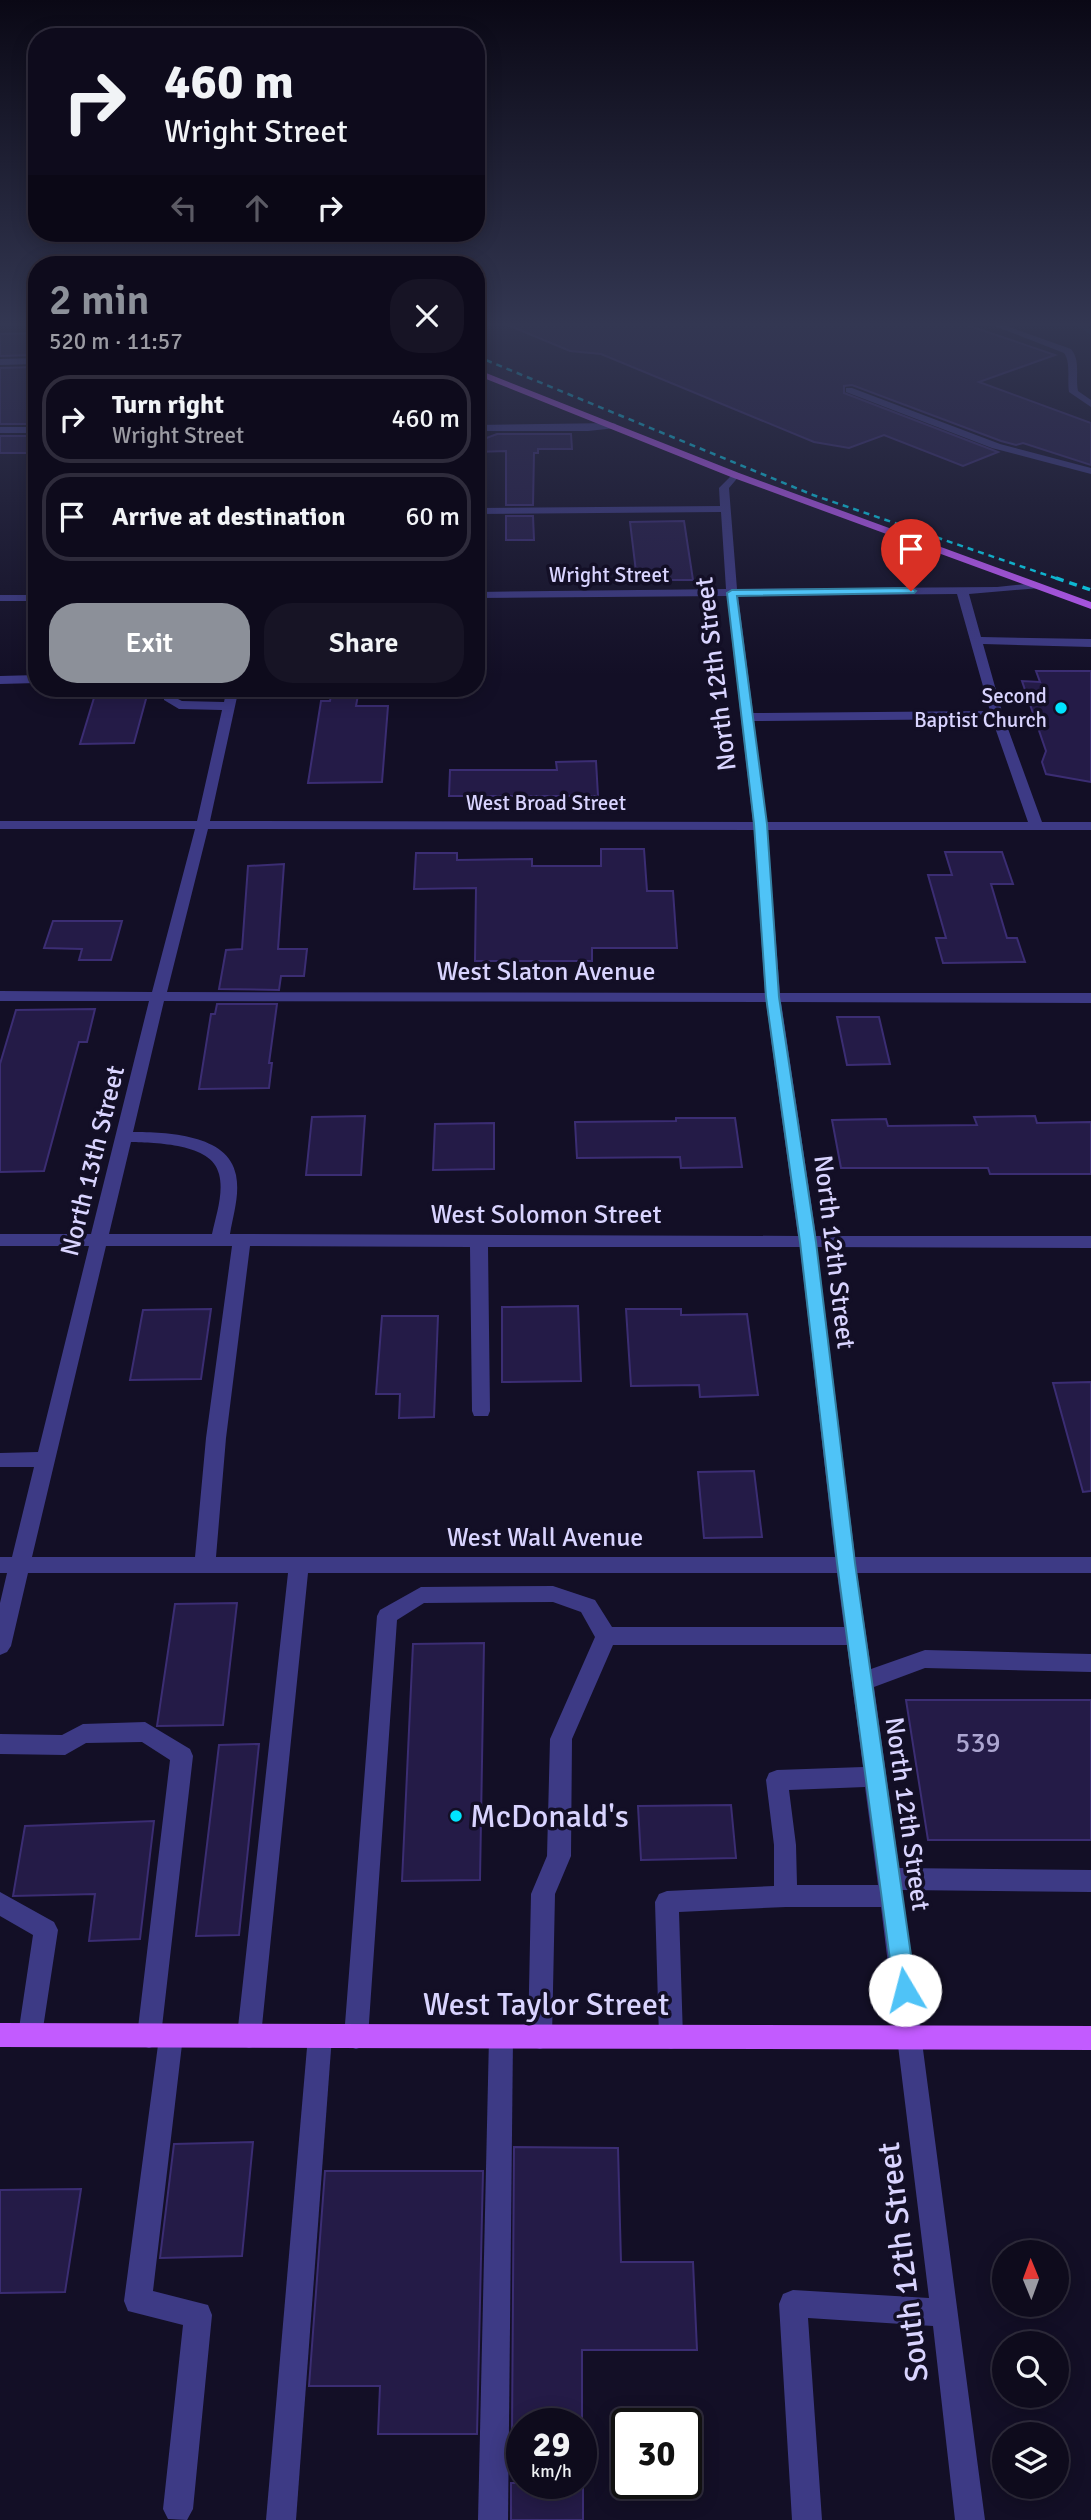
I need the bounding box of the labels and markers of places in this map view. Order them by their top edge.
pin [881,519,941,591]
place label: Second Baptist Church [914,683,1047,733]
marker: Second Baptist Church [1053,700,1069,716]
place label: McDonald's [470,1797,629,1836]
marker: McDonald's [448,1808,464,1824]

